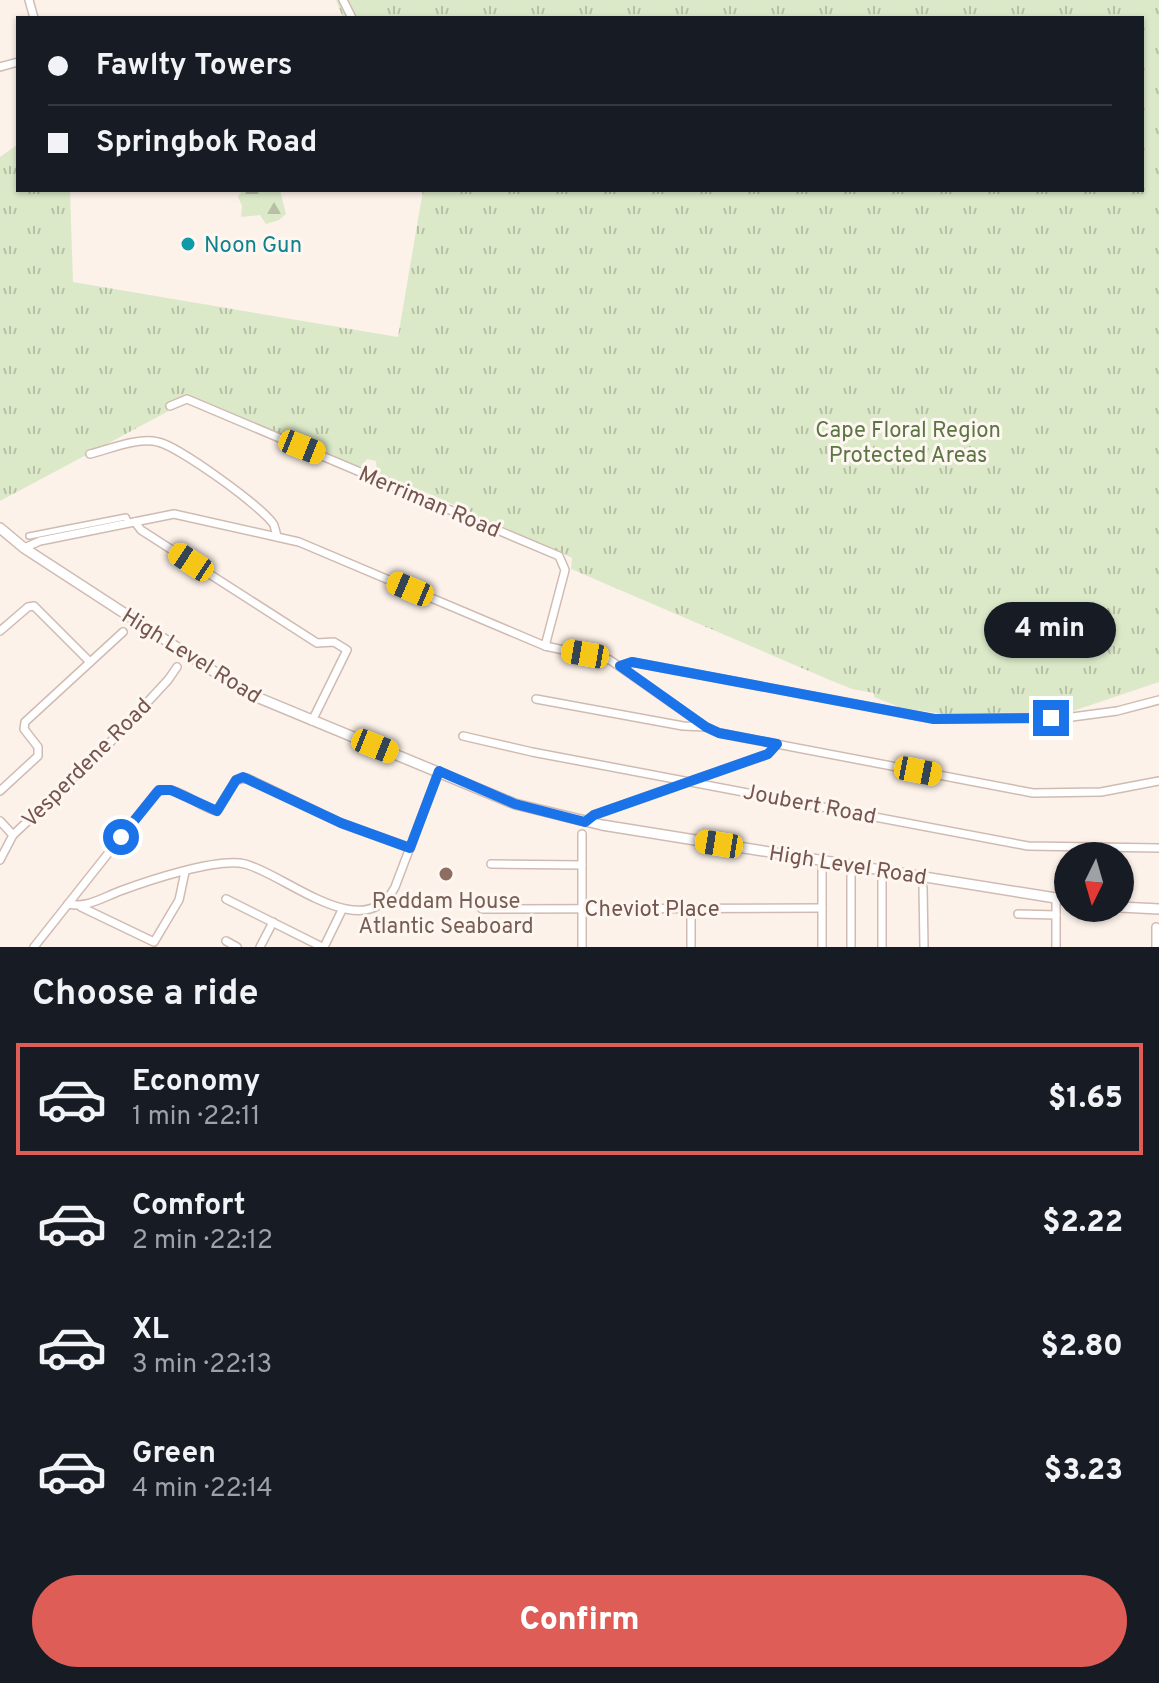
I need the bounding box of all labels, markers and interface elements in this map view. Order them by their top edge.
text: Fawlty Towers [96,48,292,85]
text: Springbok Road [96,125,317,162]
place label: Noon Gun [204,233,302,260]
marker: Noon Gun [179,235,197,253]
park label: Cape Floral Region Protected Areas [815,418,1001,470]
car [275,427,329,467]
street label: Merriman Road [354,461,504,545]
car [164,539,218,585]
car [383,569,437,609]
callout: 4 min [985,602,1117,658]
street label: High Level Road [116,603,265,711]
text: 4 min [1015,613,1085,646]
car [559,638,611,670]
street label: Vesperdene Road [17,693,158,834]
route end [1033,700,1069,736]
car [348,726,402,766]
car [892,755,944,787]
street label: Joubert Road [741,779,878,832]
route start [103,819,139,855]
car [693,828,745,860]
street label: High Level Road [767,841,928,892]
north arrow [1054,842,1134,922]
map controls [1054,842,1134,922]
marker: Reddam House Atlantic Seaboard [437,865,455,883]
place label: Reddam House Atlantic Seaboard [358,889,534,941]
street label: Cheviot Place [584,897,720,924]
text: Choose a ride [32,972,258,1018]
icon: car [36,1063,108,1135]
text: Economy [132,1064,260,1101]
text: $1.65 [1048,1081,1123,1118]
text: 1 min · 22:11 [132,1101,260,1134]
icon: car [36,1187,108,1259]
text: Comfort [132,1188,245,1225]
text: $2.22 [1042,1205,1123,1242]
text: 2 min · 22:12 [132,1225,273,1258]
icon: car [36,1311,108,1383]
text: XL [132,1312,169,1349]
text: $2.80 [1041,1329,1123,1366]
text: 3 min · 22:13 [132,1349,272,1382]
icon: car [36,1435,108,1507]
text: Green [132,1436,216,1473]
text: $3.23 [1044,1453,1123,1490]
text: 4 min · 22:14 [132,1473,273,1506]
button: Confirm [32,1575,1127,1667]

